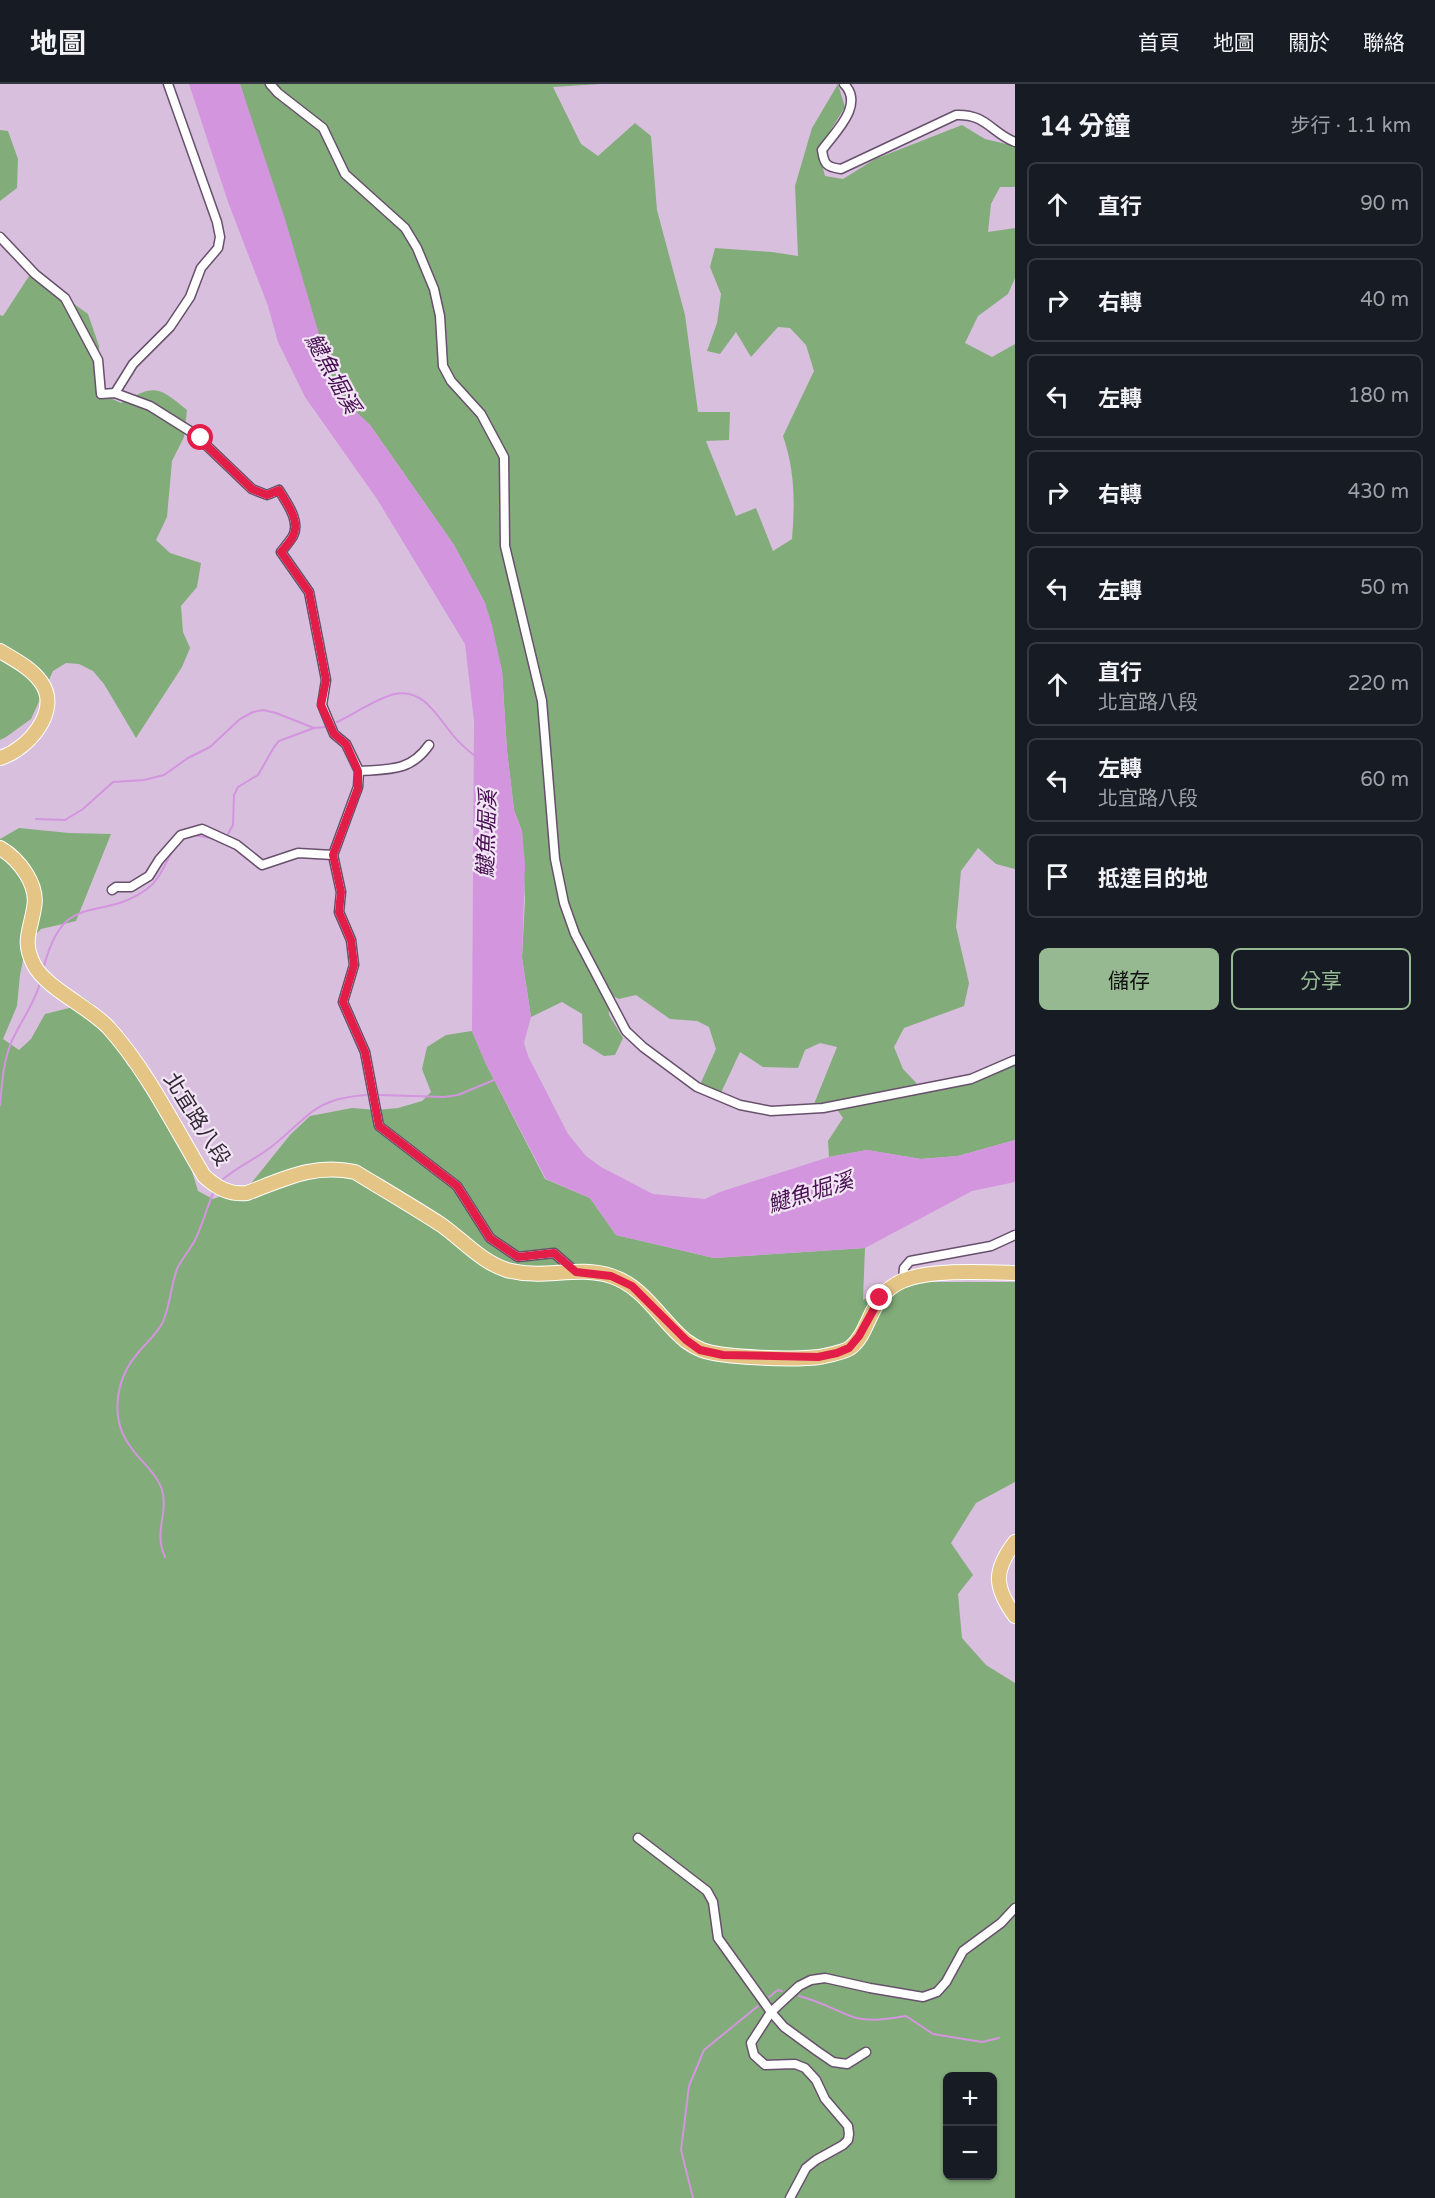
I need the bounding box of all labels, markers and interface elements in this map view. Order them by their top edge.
text: 地圖 [30,27,86,61]
text: 首頁 [1138,31,1180,56]
text: 地圖 [1213,31,1255,56]
text: 關於 [1288,31,1330,56]
text: 聯絡 [1363,31,1405,56]
text: 14 分鐘 [1039,111,1130,142]
text: 步行 · 1.1 km [1291,114,1411,138]
icon: ahead [1041,188,1074,221]
text: 90 m [1360,192,1409,216]
text: 直行 [1098,194,1142,220]
icon: right [1041,284,1074,317]
text: 40 m [1360,288,1409,312]
text: 右轉 [1098,290,1142,316]
water label: 𩻸魚堀溪 [299,329,366,421]
icon: left [1041,380,1074,413]
text: 180 m [1348,384,1409,408]
text: 左轉 [1098,386,1142,412]
route start [187,424,213,450]
icon: right [1041,476,1074,509]
text: 430 m [1348,480,1409,504]
text: 右轉 [1098,482,1142,508]
icon: left [1041,572,1074,605]
text: 50 m [1360,576,1409,600]
text: 左轉 [1098,578,1142,604]
text: 直行 [1098,660,1142,686]
icon: ahead [1041,668,1074,701]
text: 220 m [1348,672,1409,696]
text: 北宜路八段 [1098,691,1198,715]
text: 左轉 [1098,756,1142,782]
icon: left [1041,764,1074,797]
text: 60 m [1360,768,1409,792]
water label: 𩻸魚堀溪 [472,787,502,878]
text: 北宜路八段 [1098,787,1198,811]
icon: arrive [1041,860,1074,893]
text: 抵達目的地 [1098,866,1208,892]
button: 儲存 [1039,948,1219,1010]
button: 分享 [1231,948,1411,1010]
street label: 北宜路八段 [158,1068,235,1170]
water label: 𩻸魚堀溪 [764,1167,859,1218]
route end [866,1284,892,1310]
map controls [943,2072,997,2180]
button: + [943,2072,997,2126]
button: − [943,2126,997,2180]

